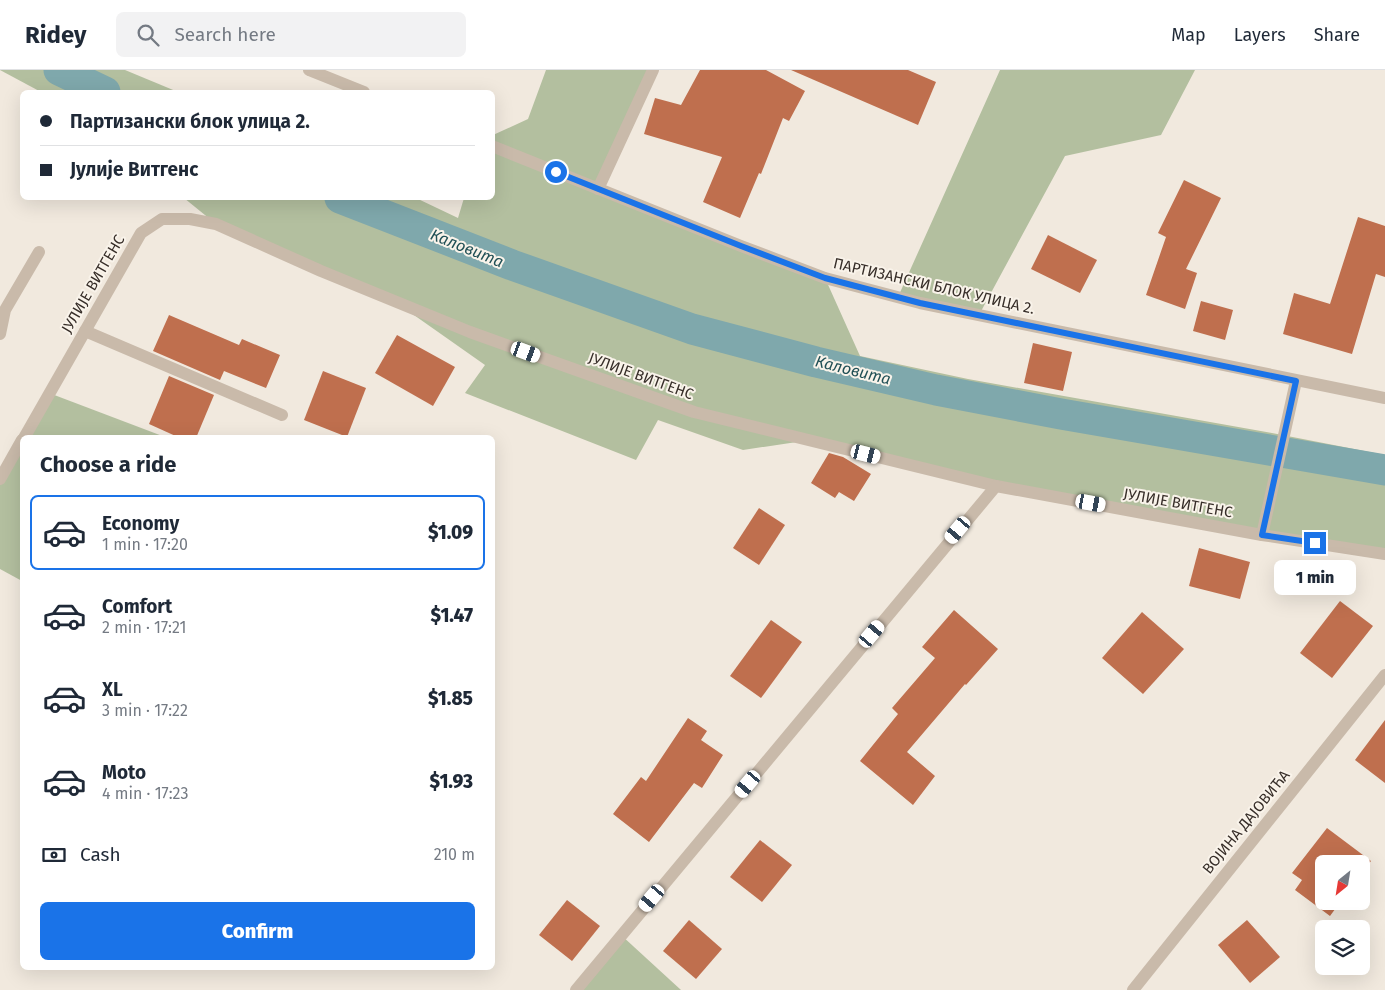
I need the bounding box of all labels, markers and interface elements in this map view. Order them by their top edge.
search box [116,12,466,57]
text: Ridey [25,21,86,49]
icon: search [134,21,162,49]
text: Search here [174,23,276,46]
text: Map [1171,24,1206,46]
text: Layers [1234,24,1286,46]
text: Share [1314,24,1360,46]
text: Партизански блок улица 2. [70,110,310,133]
text: Јулије Витгенс [70,158,198,181]
route start [545,161,567,183]
water label: Каловита [428,225,506,271]
street label: ЈУЛИЈЕ ВИТГЕНС [58,231,129,336]
street label: ПАРТИЗАНСКИ БЛОК УЛИЦА 2. [832,254,1036,318]
car [509,340,542,364]
street label: ЈУЛИЈЕ ВИТГЕНС [586,349,697,404]
water label: Каловита [813,351,893,389]
car [849,443,882,465]
text: Choose a ride [40,451,176,478]
street label: ЈУЛИЈЕ ВИТГЕНС [1122,485,1235,522]
car [1074,493,1107,513]
icon: car [42,510,87,555]
text: Economy [102,512,179,535]
car [942,514,973,546]
text: $1.09 [428,521,473,544]
route end [1304,532,1326,554]
text: 1 min · 17:20 [102,535,188,554]
callout: 1 min [1274,560,1356,596]
text: 1 min [1296,568,1334,587]
icon: car [42,593,87,638]
text: Comfort [102,595,172,618]
text: $1.47 [431,604,473,627]
text: 2 min · 17:21 [102,618,186,637]
car [856,618,887,650]
icon: car [42,676,87,721]
text: XL [102,678,123,701]
text: $1.85 [428,687,473,710]
text: 3 min · 17:22 [102,701,188,720]
icon: car [42,759,87,804]
text: Moto [102,761,146,784]
street label: ВОЈИНА ДАЈОВИЋА [1199,766,1294,878]
car [732,768,763,800]
text: $1.93 [430,770,473,793]
text: 4 min · 17:23 [102,784,188,803]
icon: cash [40,841,68,869]
text: Cash [80,843,121,866]
text: 210 m [434,845,475,864]
north arrow [1315,855,1370,910]
map controls [1315,855,1370,975]
car [636,882,667,914]
button: Confirm [40,902,475,960]
button: layers [1315,920,1370,975]

